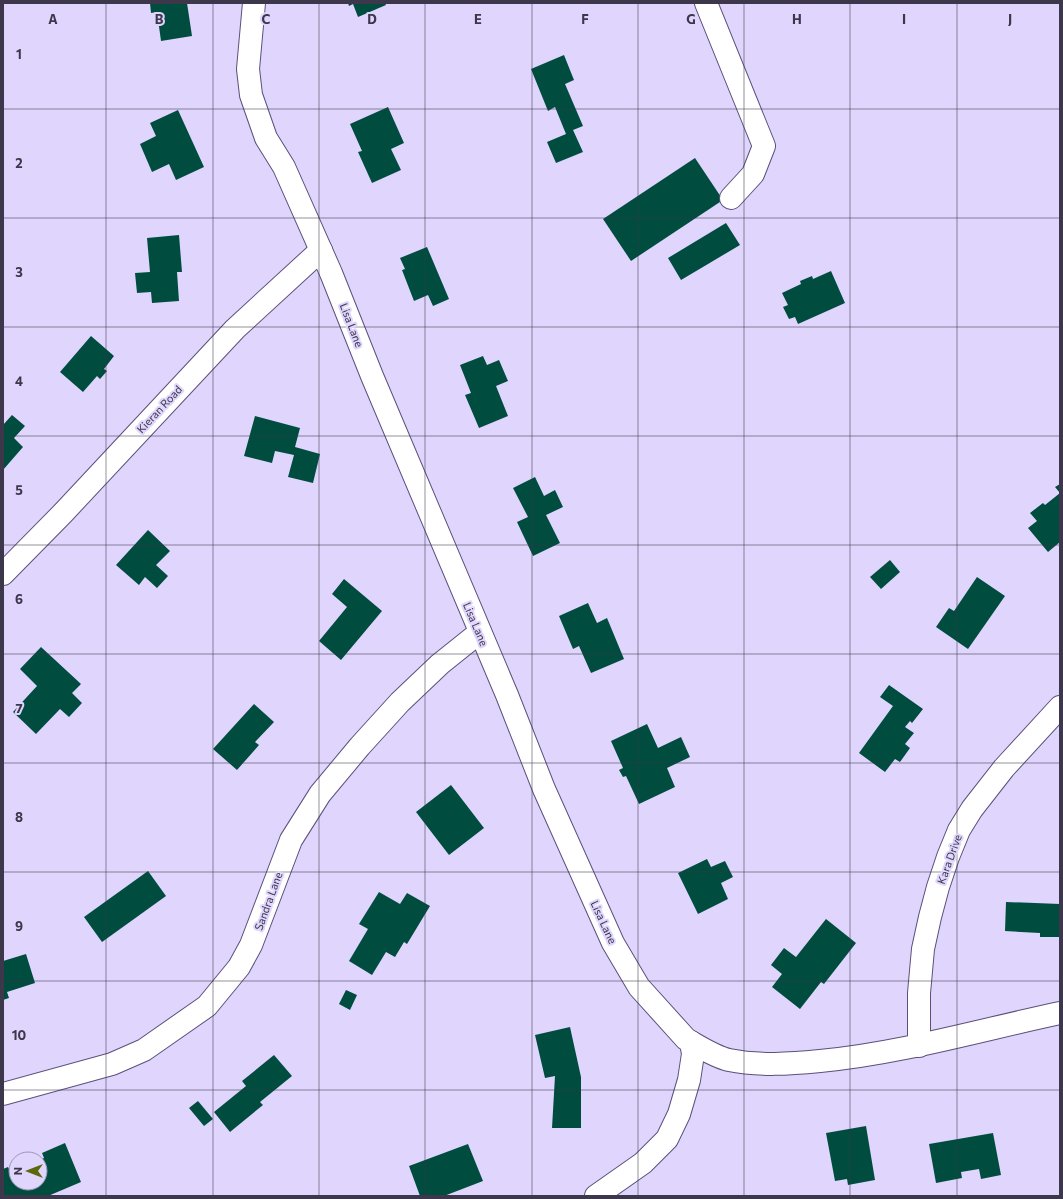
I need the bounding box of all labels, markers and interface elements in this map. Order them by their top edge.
text: A [48,11,58,27]
text: B [155,11,164,27]
text: C [262,11,271,27]
text: D [367,11,377,27]
text: E [474,11,482,27]
text: F [581,11,589,27]
text: G [686,11,696,27]
text: H [792,11,802,27]
text: I [902,11,906,27]
text: J [1008,11,1012,27]
text: 1 [16,46,22,62]
text: 2 [15,155,23,171]
text: 3 [15,264,23,280]
street label: Lisa Lane [338,301,366,349]
text: 4 [15,373,23,389]
street label: Kieran Road [134,383,184,435]
text: 5 [15,482,23,498]
text: 6 [15,591,23,607]
street label: Lisa Lane [461,600,491,648]
text: 7 [15,700,23,716]
text: 8 [15,809,23,825]
street label: Kara Drive [934,832,964,886]
street label: Sandra Lane [251,870,285,932]
street label: Lisa Lane [588,898,620,946]
text: 9 [15,918,23,934]
text: 10 [12,1027,27,1043]
north arrow [8,1151,48,1191]
text: N [11,1167,24,1175]

